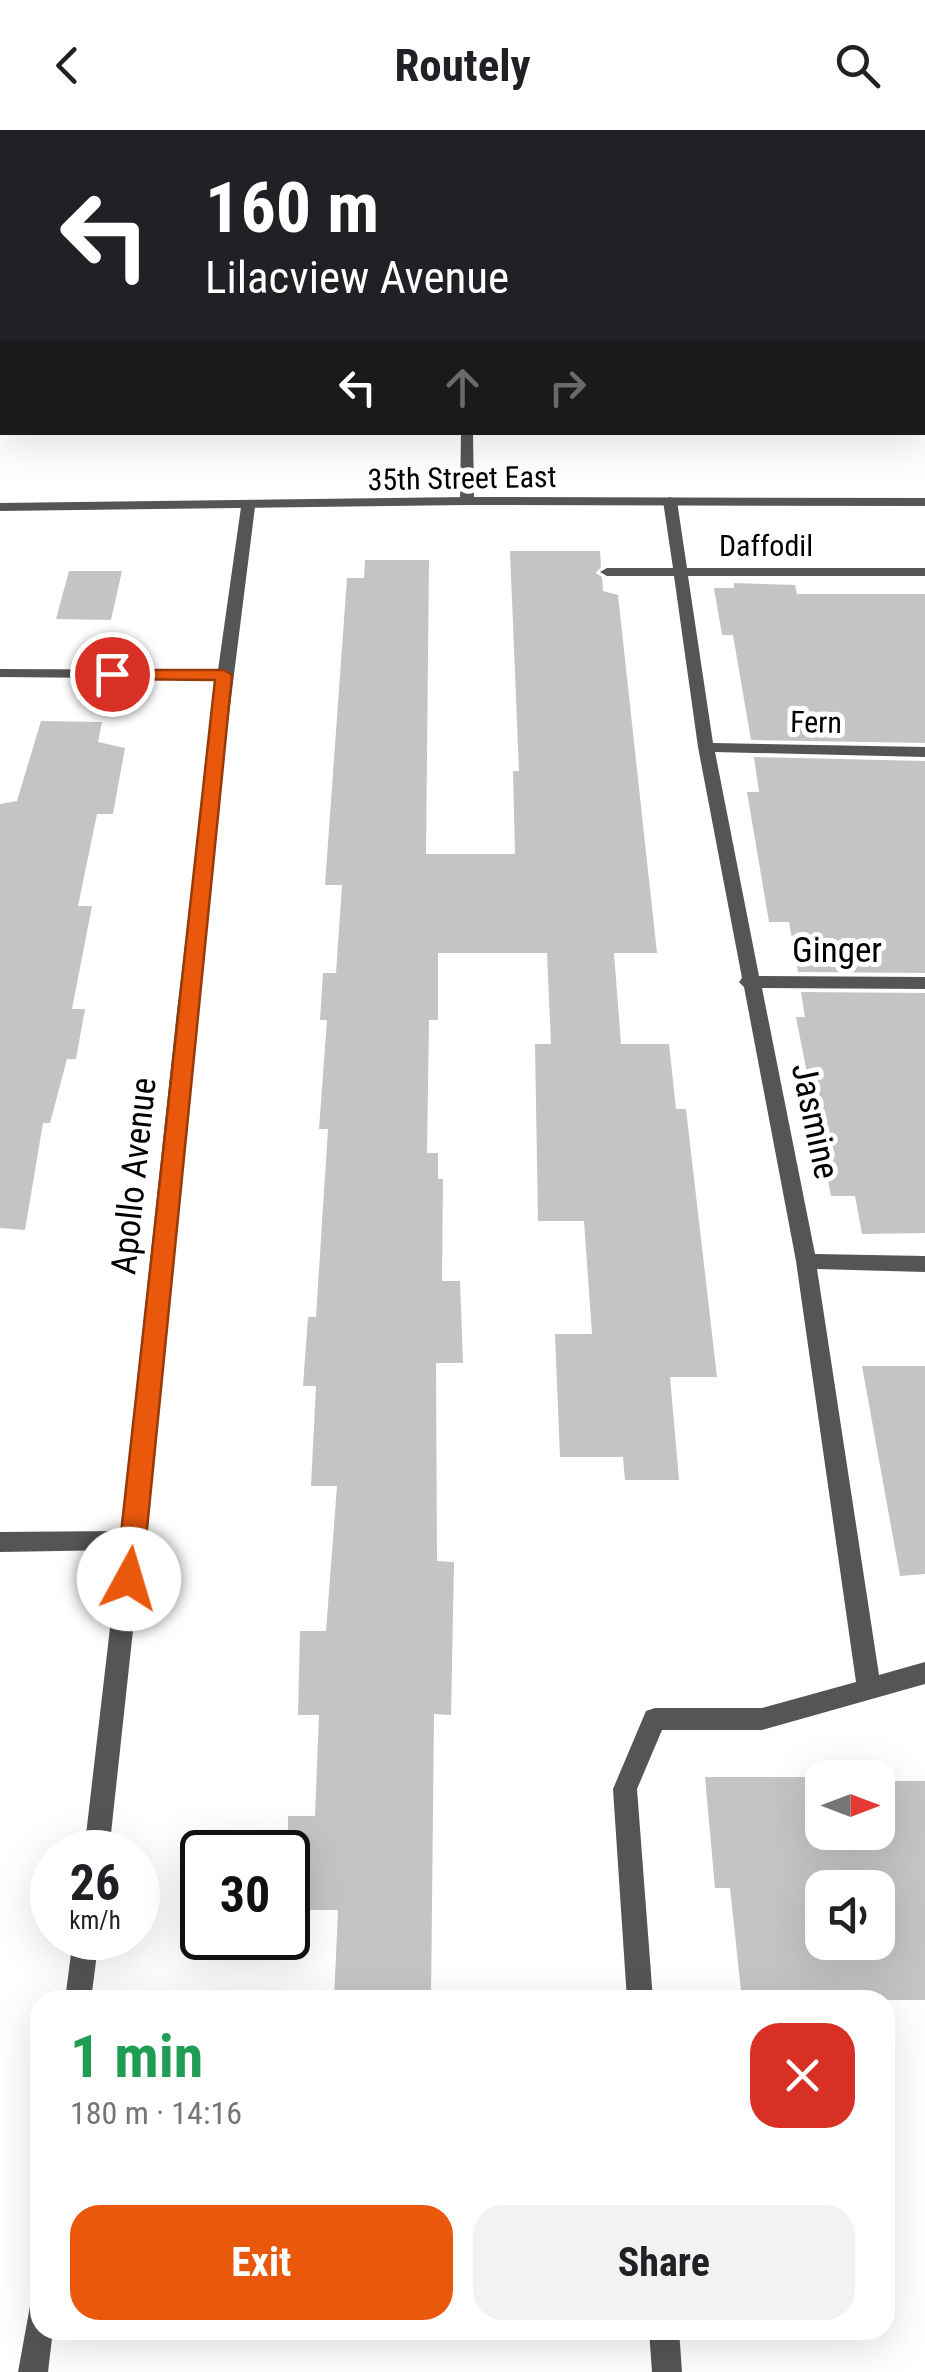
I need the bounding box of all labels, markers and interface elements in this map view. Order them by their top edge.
icon: back [40,38,95,93]
icon: search [830,38,885,93]
text: Routely [394,39,531,92]
text: 160 m [205,167,379,249]
icon: left [40,170,170,300]
text: Lilacview Avenue [205,251,509,304]
icon: left [330,360,385,415]
icon: ahead [435,360,490,415]
icon: right [540,360,595,415]
street label: 35th Street East [367,459,557,497]
street label: Daffodil [719,528,813,563]
pin [70,632,155,717]
icon: arrive [85,647,140,702]
street label: Fern [790,704,842,740]
street label: Ginger [792,930,882,971]
street label: Jasmine [783,1059,847,1183]
street label: Apollo Avenue [103,1076,165,1276]
position arrow [77,1527,181,1631]
north arrow [805,1760,895,1850]
map controls [805,1760,895,1960]
speed limit sign: 30 [180,1830,310,1960]
text: 26 [70,1854,120,1912]
button: sound [805,1870,895,1960]
text: km/h [69,1906,121,1935]
text: 1 min [70,2021,203,2092]
button: close [750,2023,855,2128]
text: 180 m · 14:16 [70,2094,242,2132]
button: Exit [70,2205,453,2320]
button: Share [473,2205,855,2320]

